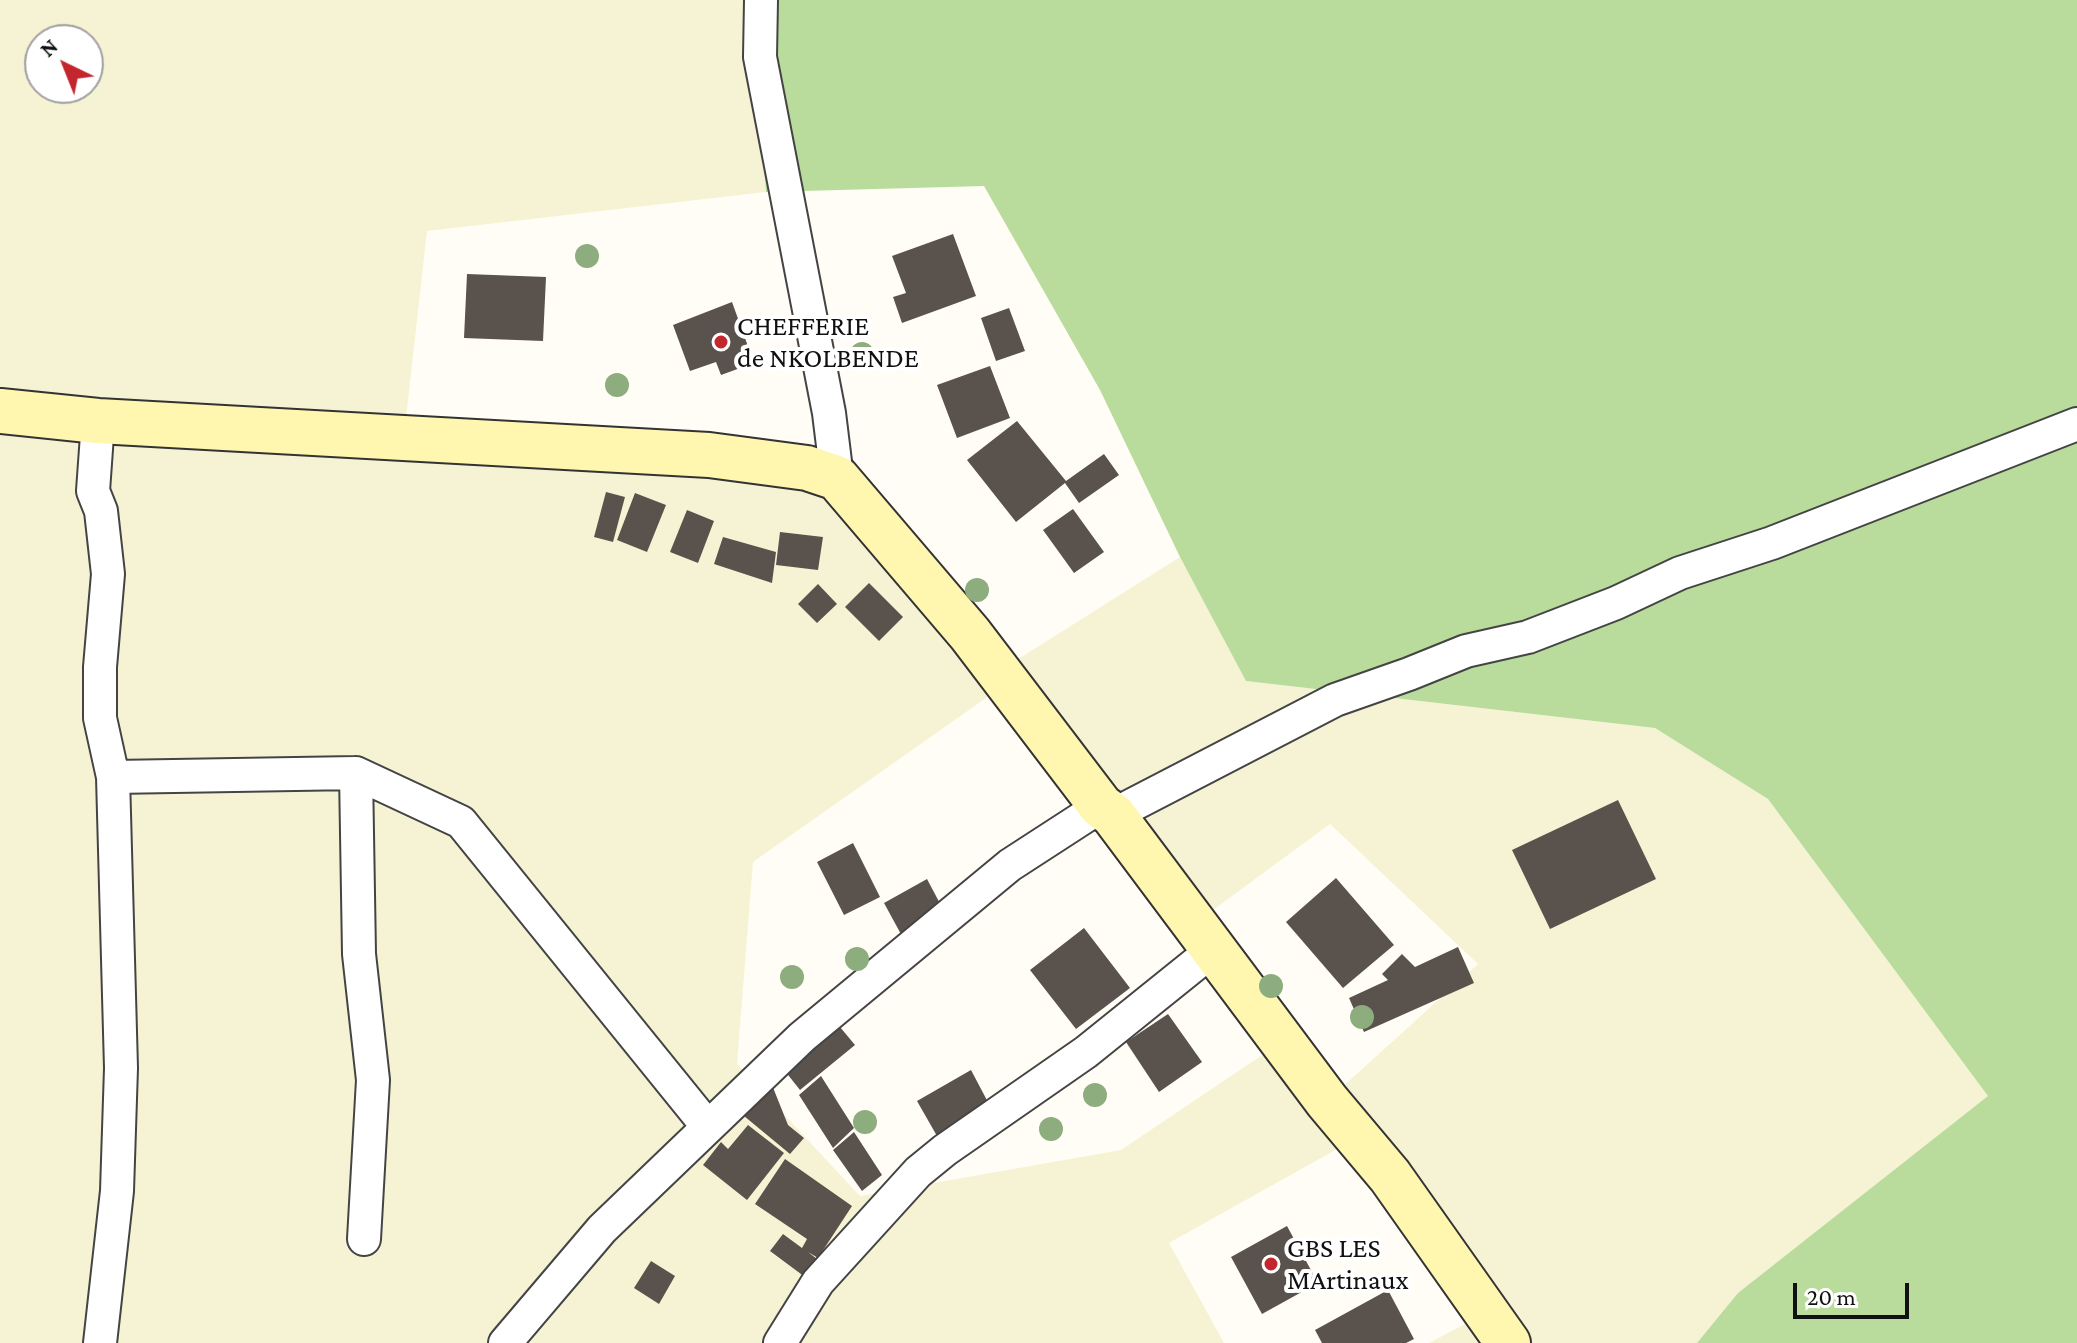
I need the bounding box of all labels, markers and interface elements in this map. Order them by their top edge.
north arrow [24,24,104,104]
text: N [35,33,63,62]
place label: CHEFFERIE de NKOLBENDE [737,309,919,375]
marker: CHEFFERIE de NKOLBENDE [712,333,730,351]
place label: GBS LES MArtinaux [1287,1231,1409,1297]
marker: GBS LES MArtinaux [1262,1255,1280,1273]
scale bar [1797,1267,1913,1317]
text: 20 m [1807,1283,1856,1310]

